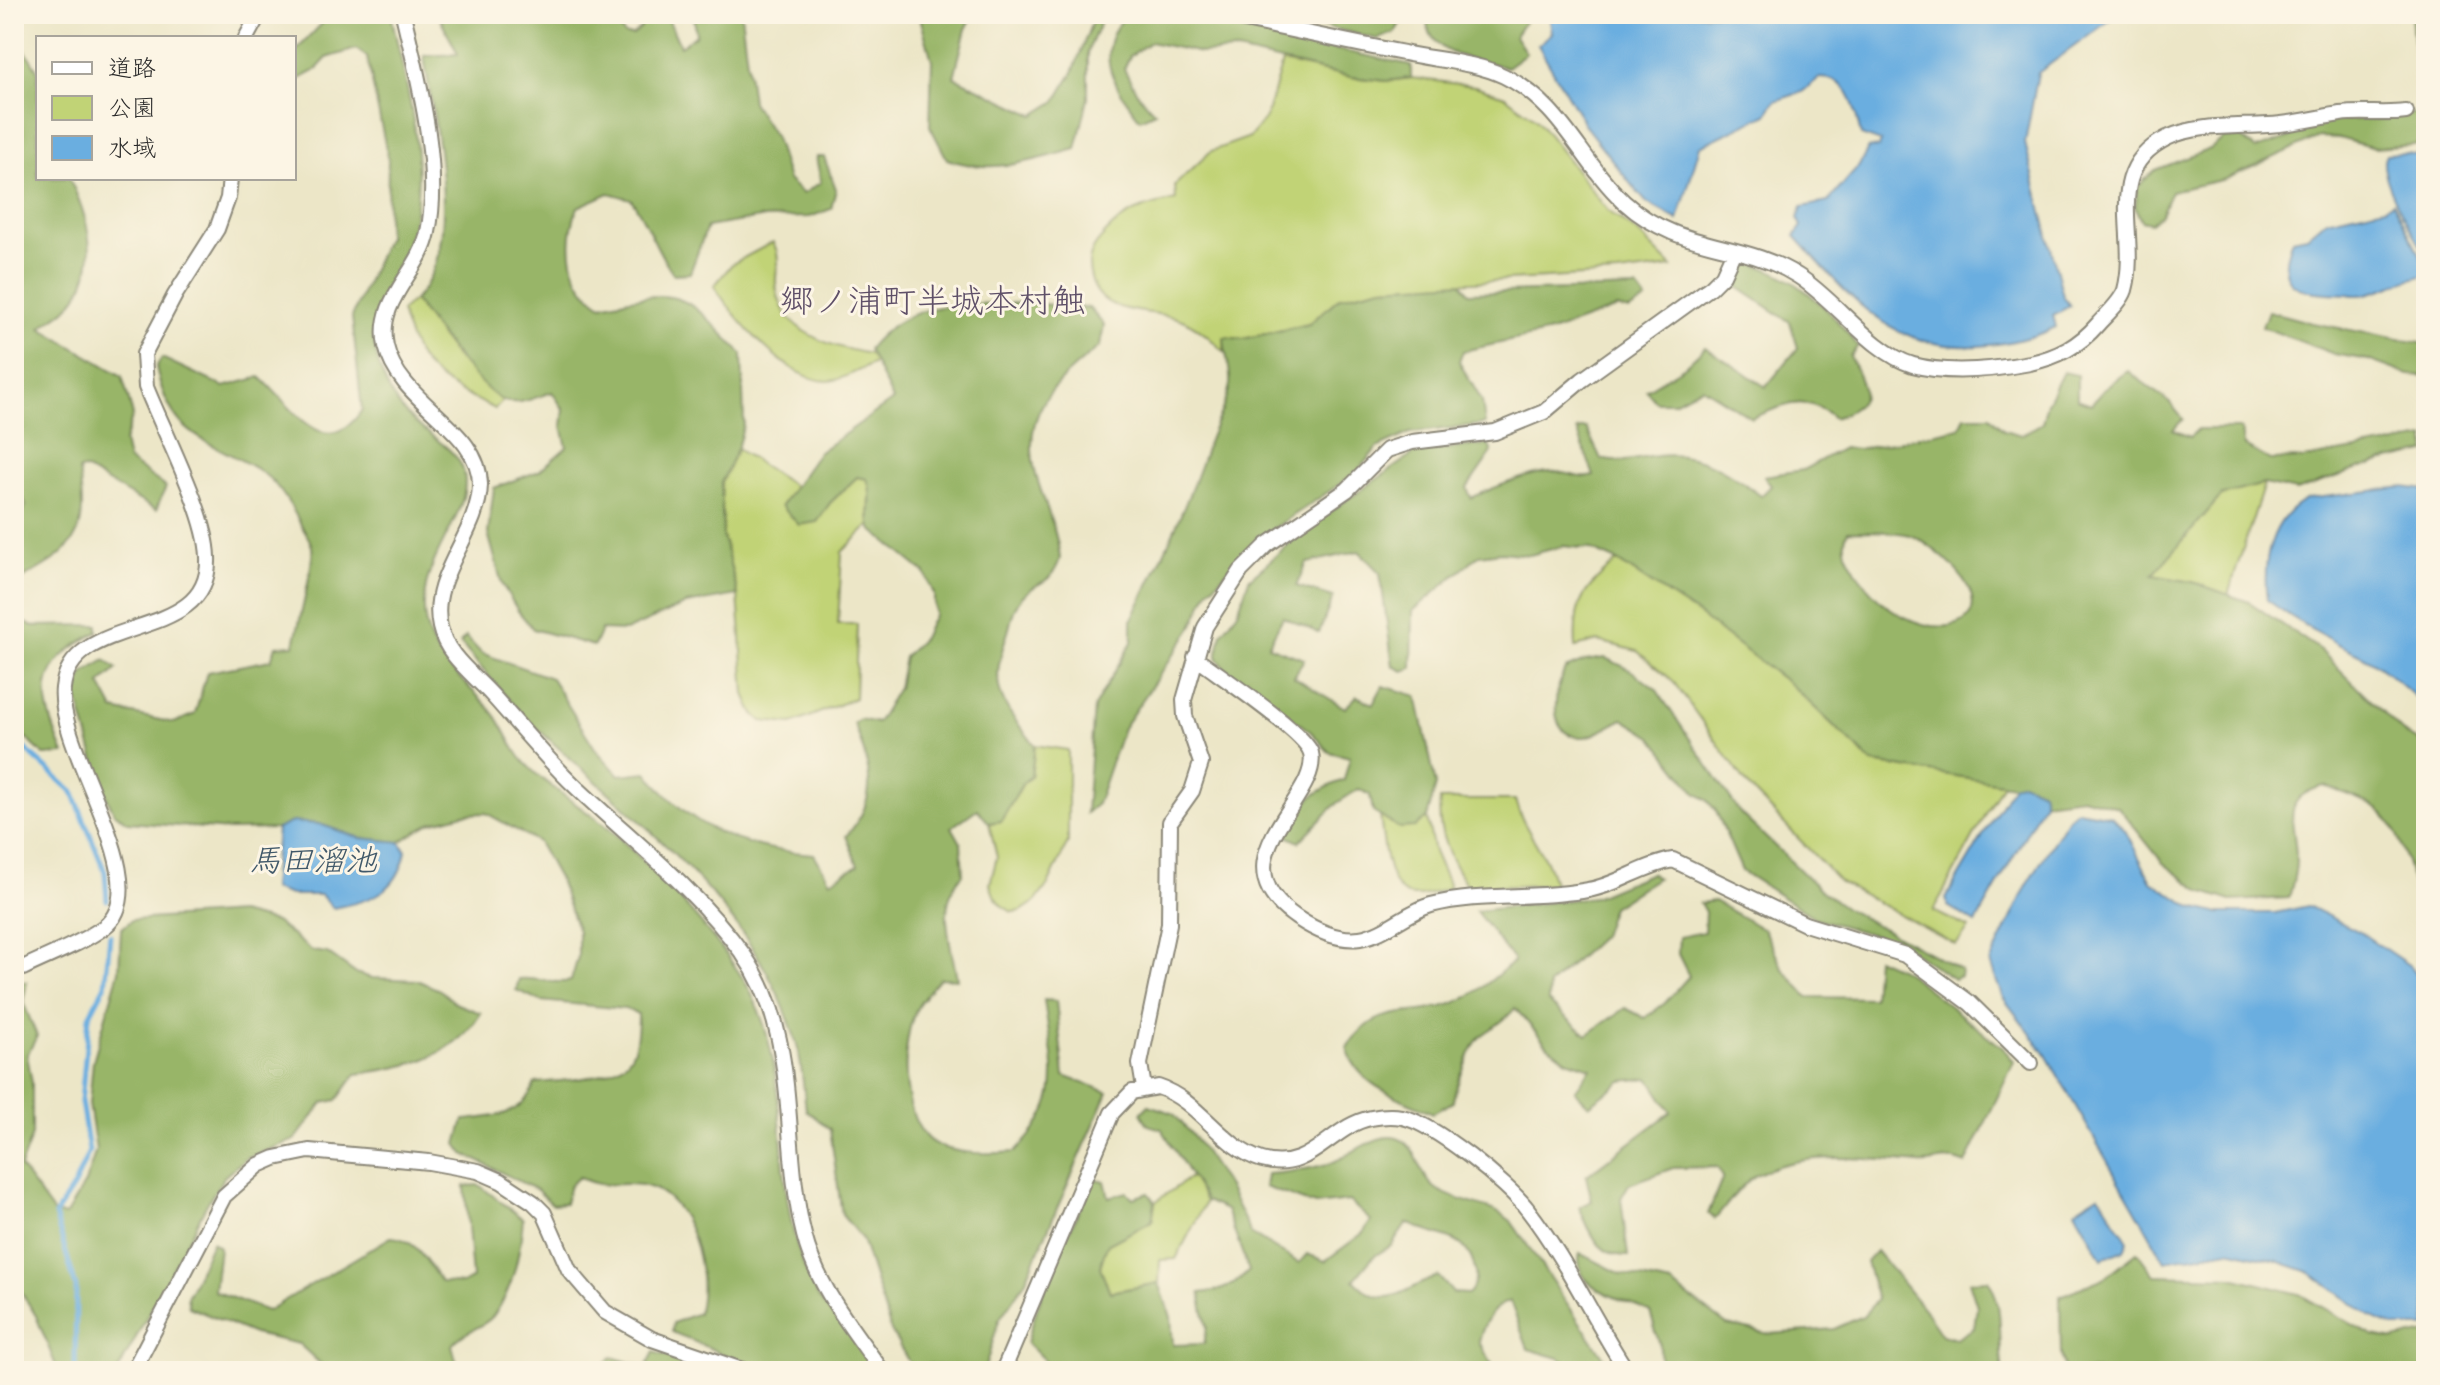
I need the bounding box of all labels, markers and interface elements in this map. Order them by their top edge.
legend [36,36,296,180]
text: 道路 [108,51,156,83]
text: 公園 [108,91,156,123]
text: 水域 [108,131,156,163]
district label: 郷ノ浦町半城本村触 [780,277,1086,323]
water label: 馬田溜池 [249,838,378,881]

